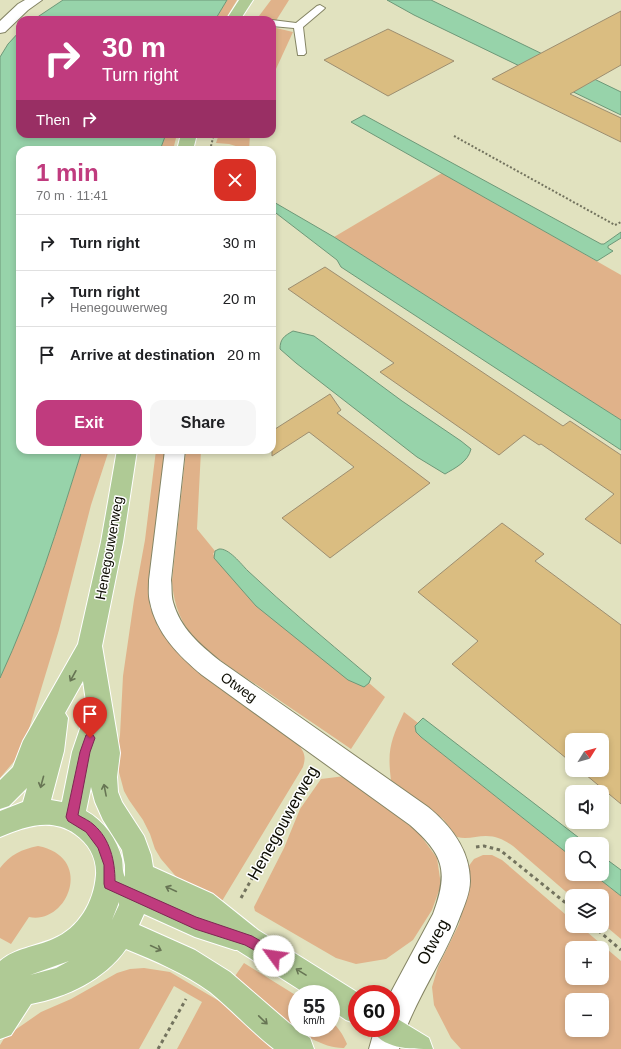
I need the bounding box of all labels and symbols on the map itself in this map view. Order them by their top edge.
street label: Henegouwerweg [92,495,126,601]
street label: Otweg [218,669,260,705]
one-way arrow [69,670,77,682]
pin [73,697,107,738]
north arrow [565,733,609,777]
street label: Henegouwerweg [244,763,322,883]
one-way arrow [38,775,46,788]
one-way arrow [101,784,109,797]
one-way arrow [165,885,177,892]
street label: Otweg [413,916,453,968]
position arrow [253,935,295,977]
one-way arrow [150,945,162,952]
one-way arrow [295,968,307,976]
speed limit sign: 60 [348,985,400,1037]
one-way arrow [258,1015,268,1025]

